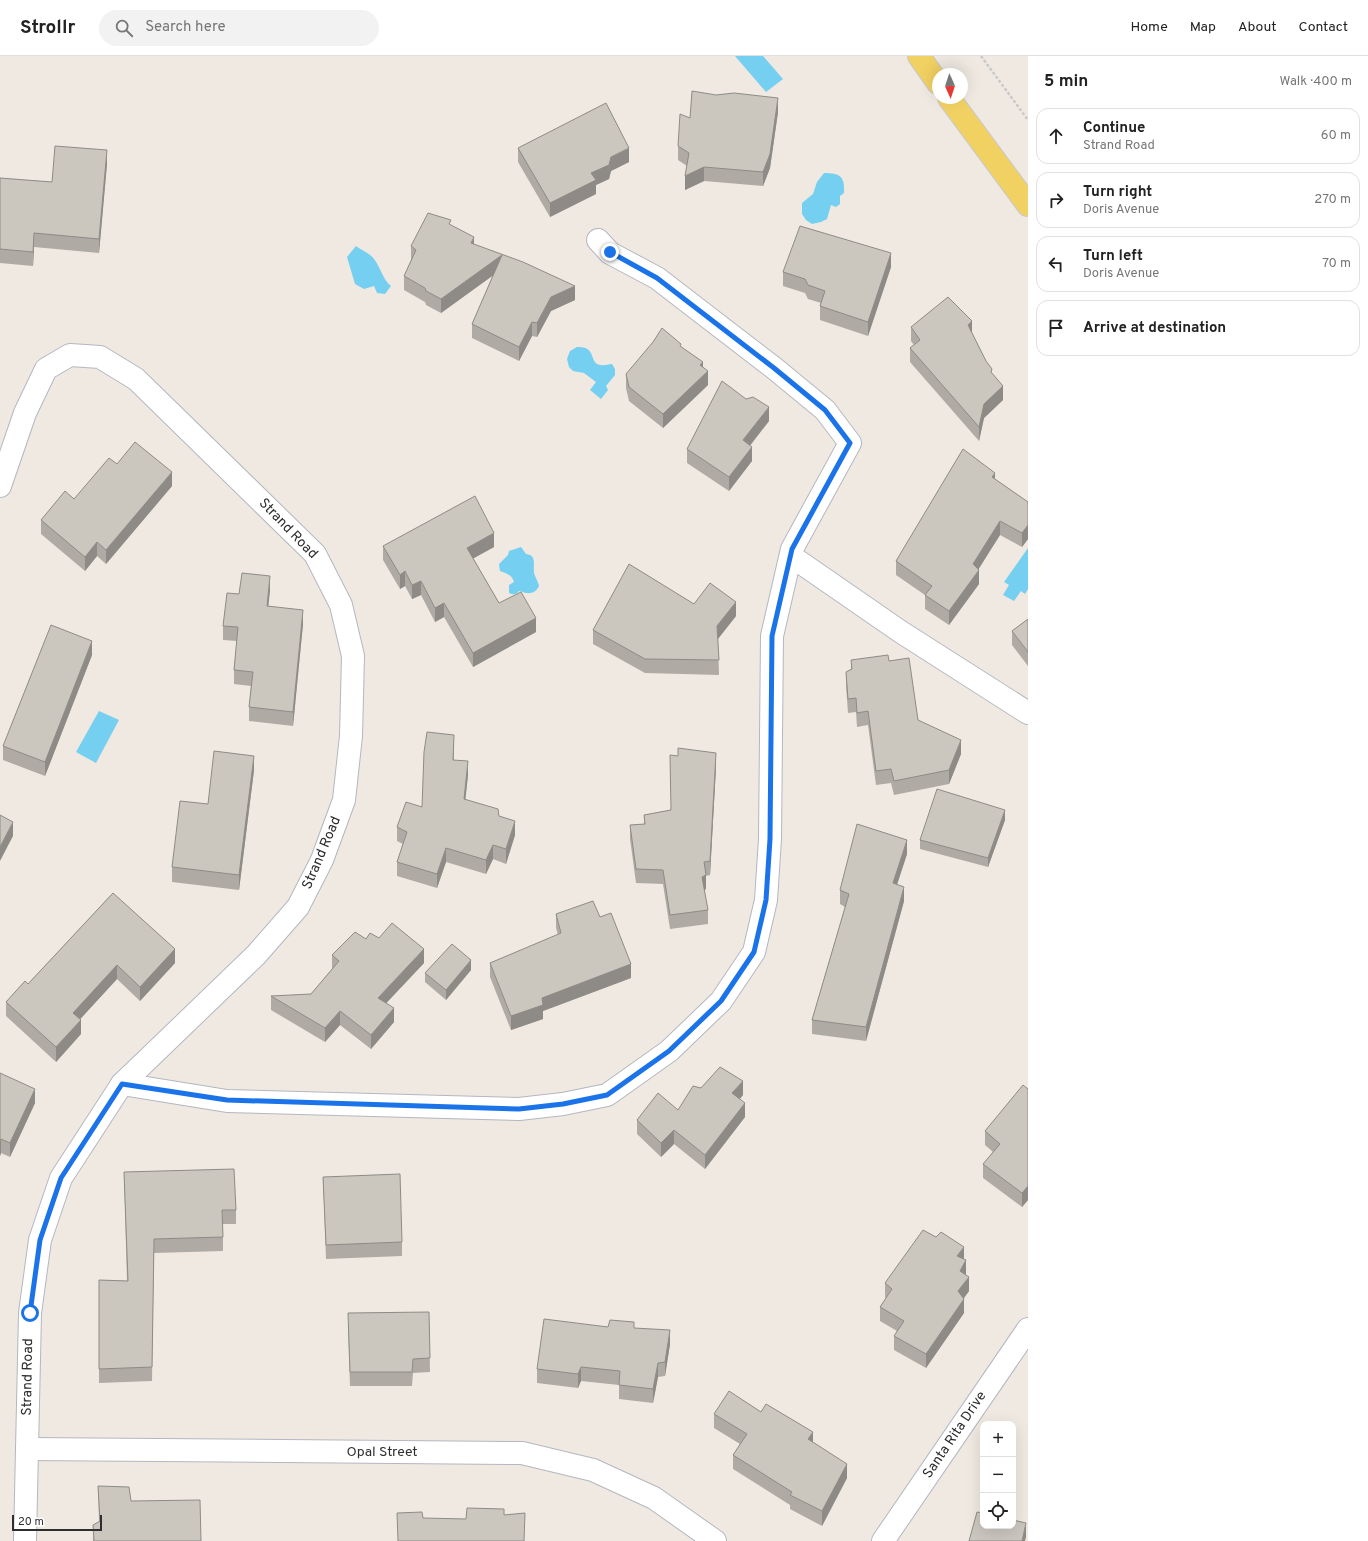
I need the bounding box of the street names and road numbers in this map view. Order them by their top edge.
street label: Strand Road [255,495,321,563]
street label: Strand Road [299,814,345,892]
street label: Strand Road [19,1338,37,1416]
street label: Santa Rita Drive [920,1388,990,1482]
street label: Opal Street [346,1444,418,1461]

